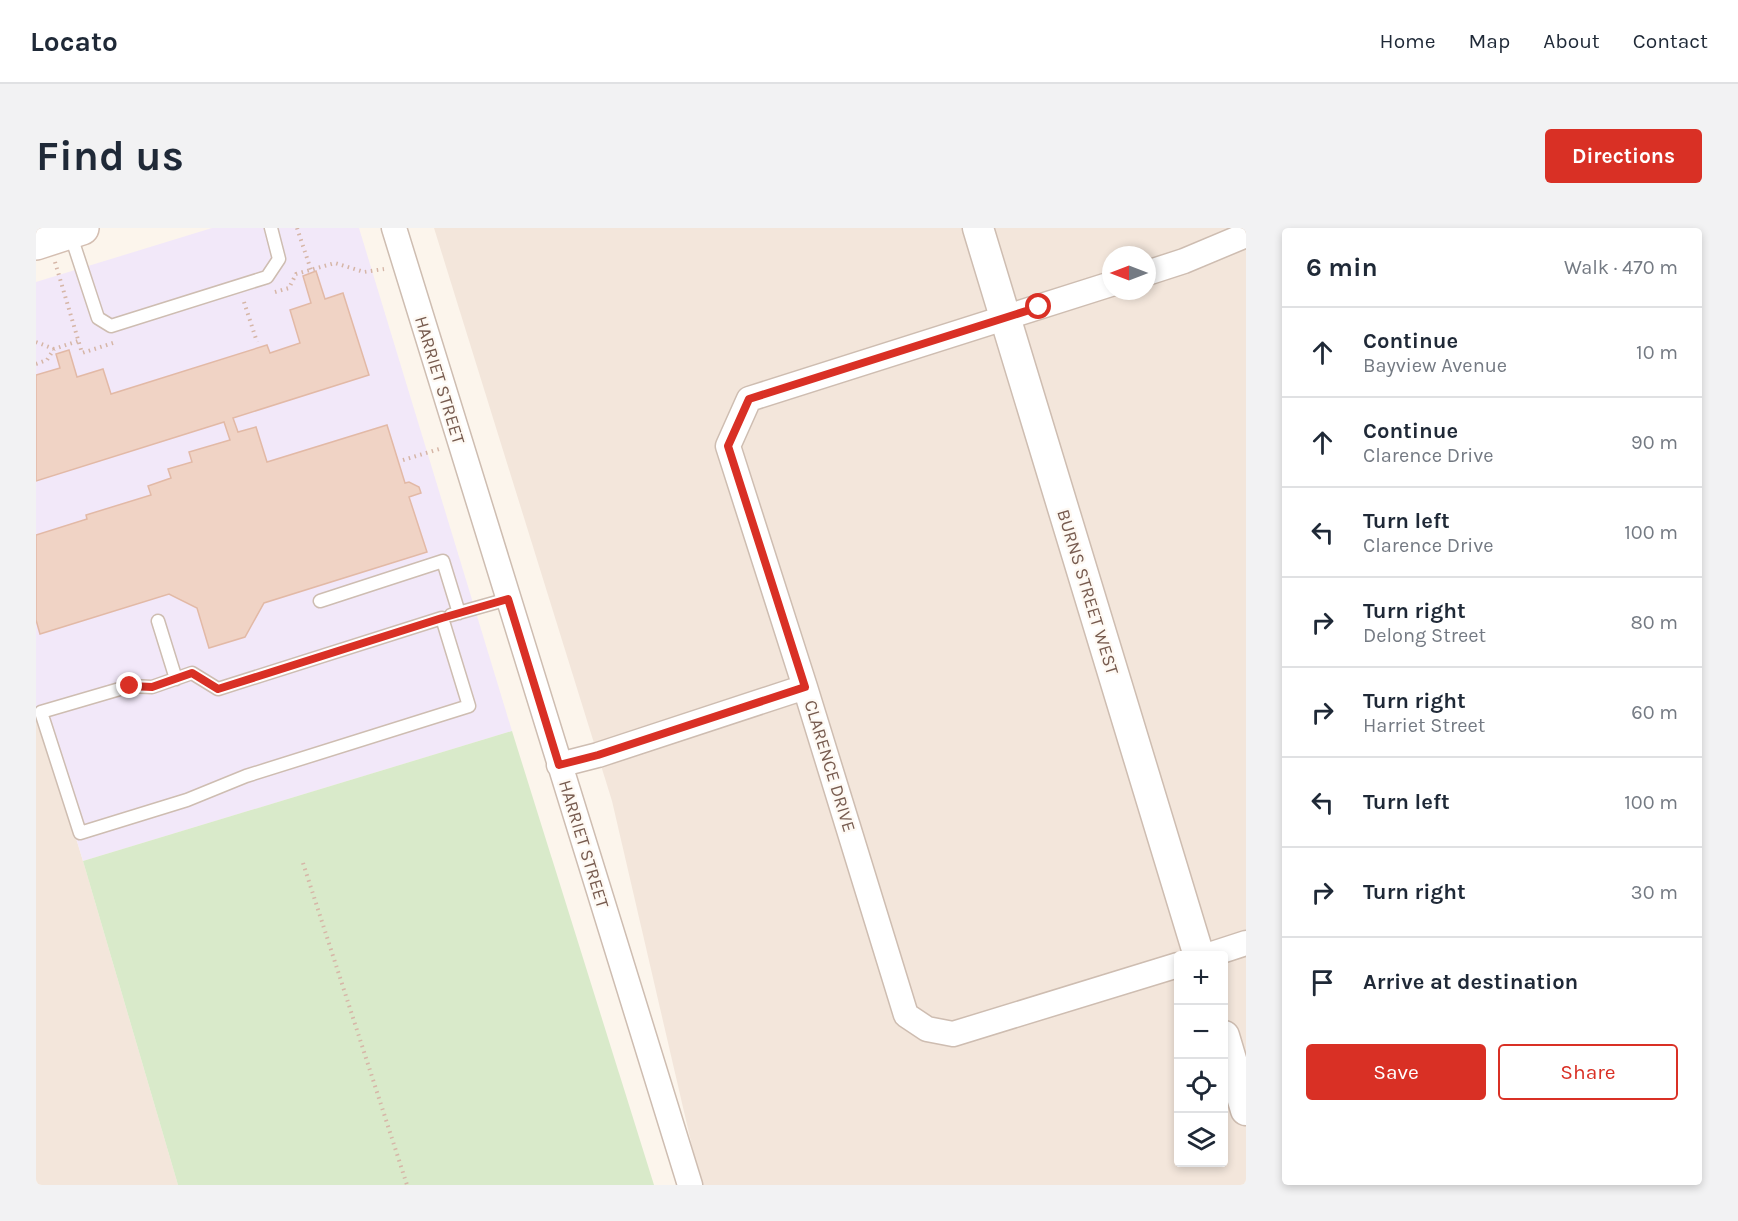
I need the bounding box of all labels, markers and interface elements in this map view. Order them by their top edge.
text: Locato [30,25,118,58]
text: Home [1380,29,1436,53]
text: Map [1469,29,1510,53]
text: About [1543,29,1600,53]
text: Contact [1633,29,1708,53]
button: Directions [1545,129,1702,183]
text: Find us [36,131,184,181]
north arrow [1102,246,1156,300]
text: 6 min [1306,252,1378,283]
text: Walk · 470 m [1564,256,1678,279]
route start [1025,293,1051,319]
street label: HARRIET STREET [410,313,470,447]
text: Continue [1363,328,1458,354]
icon: ahead [1306,336,1339,369]
text: 10 m [1636,341,1678,364]
text: Bayview Avenue [1363,354,1507,377]
text: Continue [1363,418,1458,444]
icon: ahead [1306,426,1339,459]
text: 90 m [1631,431,1678,454]
text: Clarence Drive [1363,444,1494,467]
street label: BURNS STREET WEST [1052,507,1124,677]
text: Turn left [1363,508,1450,534]
icon: left [1306,516,1339,549]
text: 100 m [1624,521,1678,544]
text: Clarence Drive [1363,534,1494,557]
text: Turn right [1363,598,1466,624]
icon: right [1306,606,1339,639]
text: 80 m [1630,611,1678,634]
text: Delong Street [1363,624,1486,647]
route end [116,672,142,698]
text: Turn right [1363,688,1466,714]
icon: right [1306,696,1339,729]
street label: CLARENCE DRIVE [799,697,861,835]
text: 60 m [1631,701,1678,724]
text: Harriet Street [1363,714,1485,737]
street label: HARRIET STREET [554,777,614,911]
icon: left [1306,786,1339,819]
text: Turn left [1363,789,1450,815]
text: 100 m [1624,791,1678,814]
icon: right [1306,876,1339,909]
text: Turn right [1363,879,1466,905]
text: 30 m [1631,881,1678,904]
map controls [1174,951,1228,1167]
button: + [1174,951,1228,1005]
icon: arrive [1306,966,1339,999]
text: Arrive at destination [1363,969,1578,995]
button: − [1174,1005,1228,1059]
button: Save [1306,1044,1486,1100]
button: Share [1498,1044,1678,1100]
button: locate [1174,1059,1228,1113]
button: layers [1174,1113,1228,1167]

